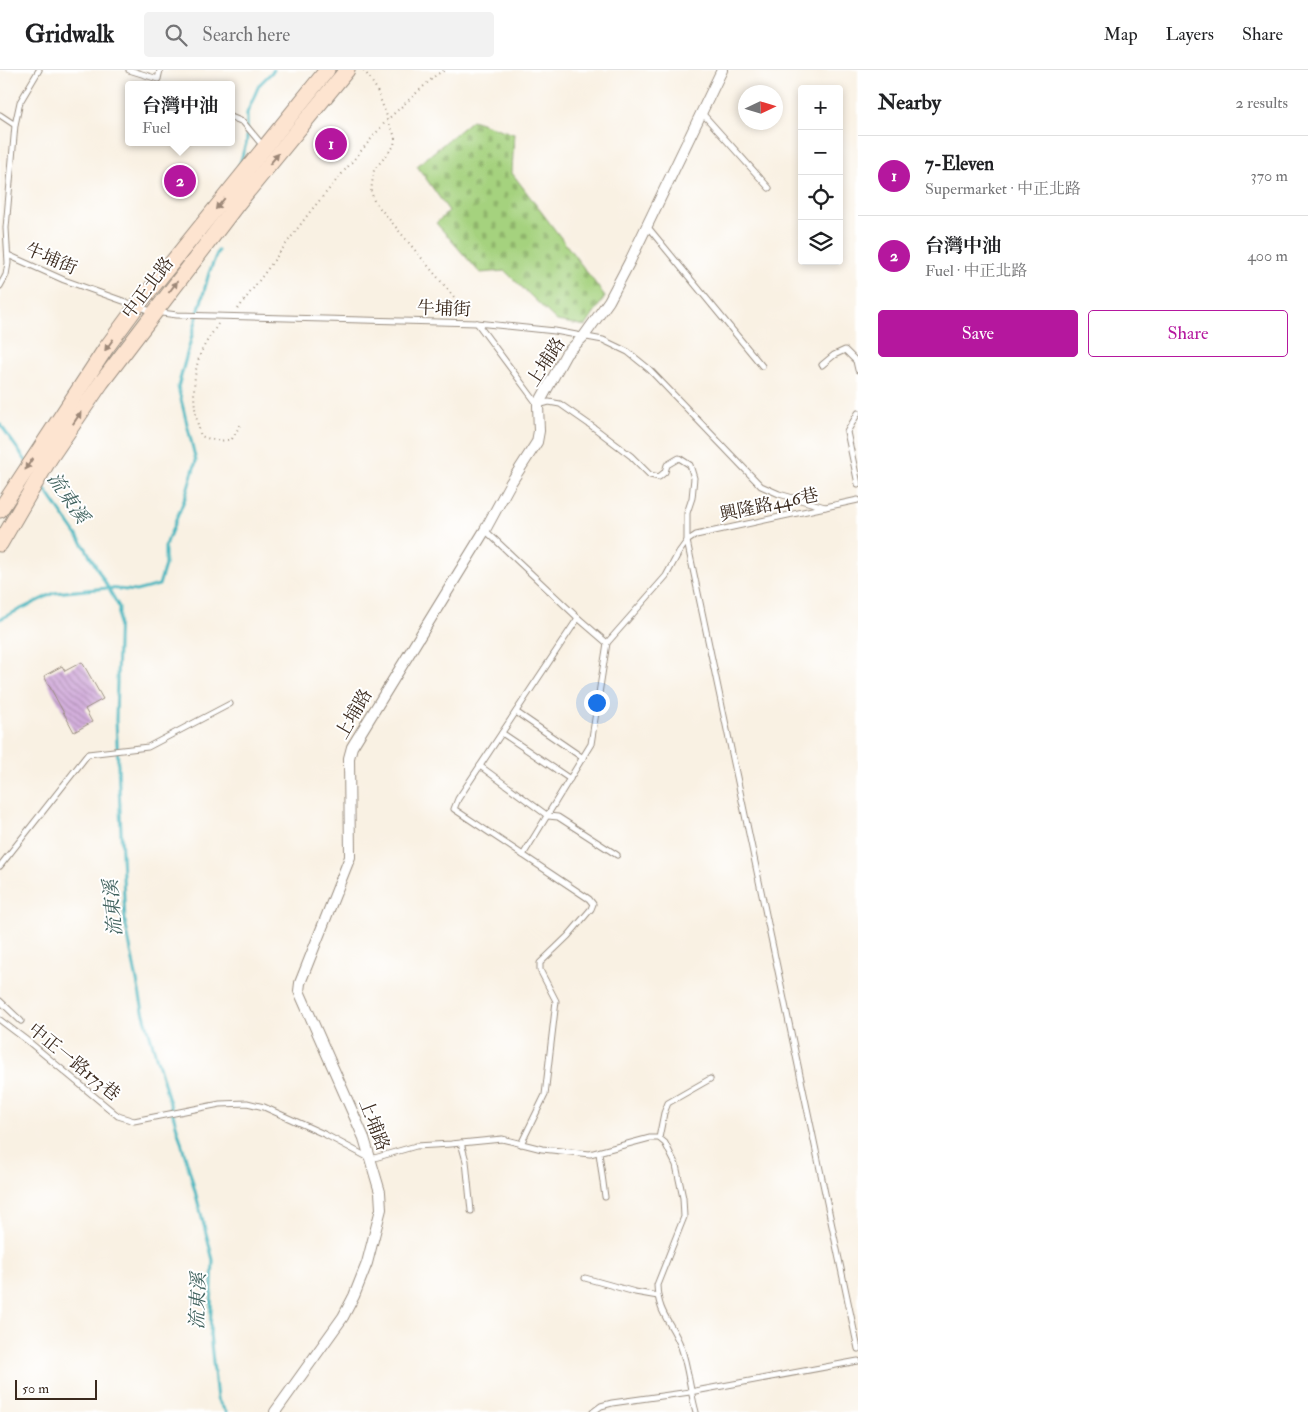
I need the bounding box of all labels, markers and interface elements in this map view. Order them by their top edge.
search box [144,12,494,57]
text: Gridwalk [25,19,114,50]
icon: search [162,21,190,49]
text: Search here [202,23,290,47]
text: Map [1104,23,1138,46]
text: Layers [1166,23,1214,46]
text: Share [1242,23,1283,46]
popup [125,81,235,146]
north arrow [738,85,783,130]
map controls [798,85,843,265]
button: + [798,85,843,130]
text: Nearby [878,89,941,116]
text: 2 results [1235,93,1288,113]
text: 台灣中油 [142,94,218,118]
text: Fuel [142,118,171,138]
pin: 1 [315,125,347,163]
button: − [798,130,843,175]
text: 7-Eleven [925,152,994,176]
one-way arrow [268,153,279,166]
pin: 2 [164,162,196,200]
text: 1 [891,166,897,186]
text: 370 m [1251,166,1288,186]
button: locate [798,175,843,220]
text: Supermarket · 中正北路 [925,179,1081,199]
one-way arrow [215,197,226,210]
button: layers [798,220,843,265]
text: 台灣中油 [925,234,1001,258]
street label: 牛埔街 [22,238,80,280]
text: 2 [890,246,898,266]
text: 400 m [1247,246,1288,266]
street label: 中正北路 [117,252,179,324]
text: Fuel · 中正北路 [925,261,1028,281]
one-way arrow [168,280,178,294]
street label: 牛埔街 [417,297,471,321]
button: Save [878,310,1078,357]
button: Share [1088,310,1288,357]
street label: 上埔路 [522,333,570,391]
one-way arrow [104,338,114,352]
one-way arrow [72,411,82,425]
one-way arrow [24,457,34,471]
water label: 流東溪 [42,468,95,530]
street label: 興隆路446巷 [717,483,821,527]
street label: 上埔路 [331,685,377,743]
your location [584,690,610,716]
water label: 流東溪 [98,877,127,937]
street label: 中正一路173巷 [23,1018,125,1106]
street label: 上埔路 [354,1096,394,1154]
water label: 流東溪 [185,1270,211,1330]
scale bar [15,1377,98,1400]
text: 50 m [22,1380,49,1397]

